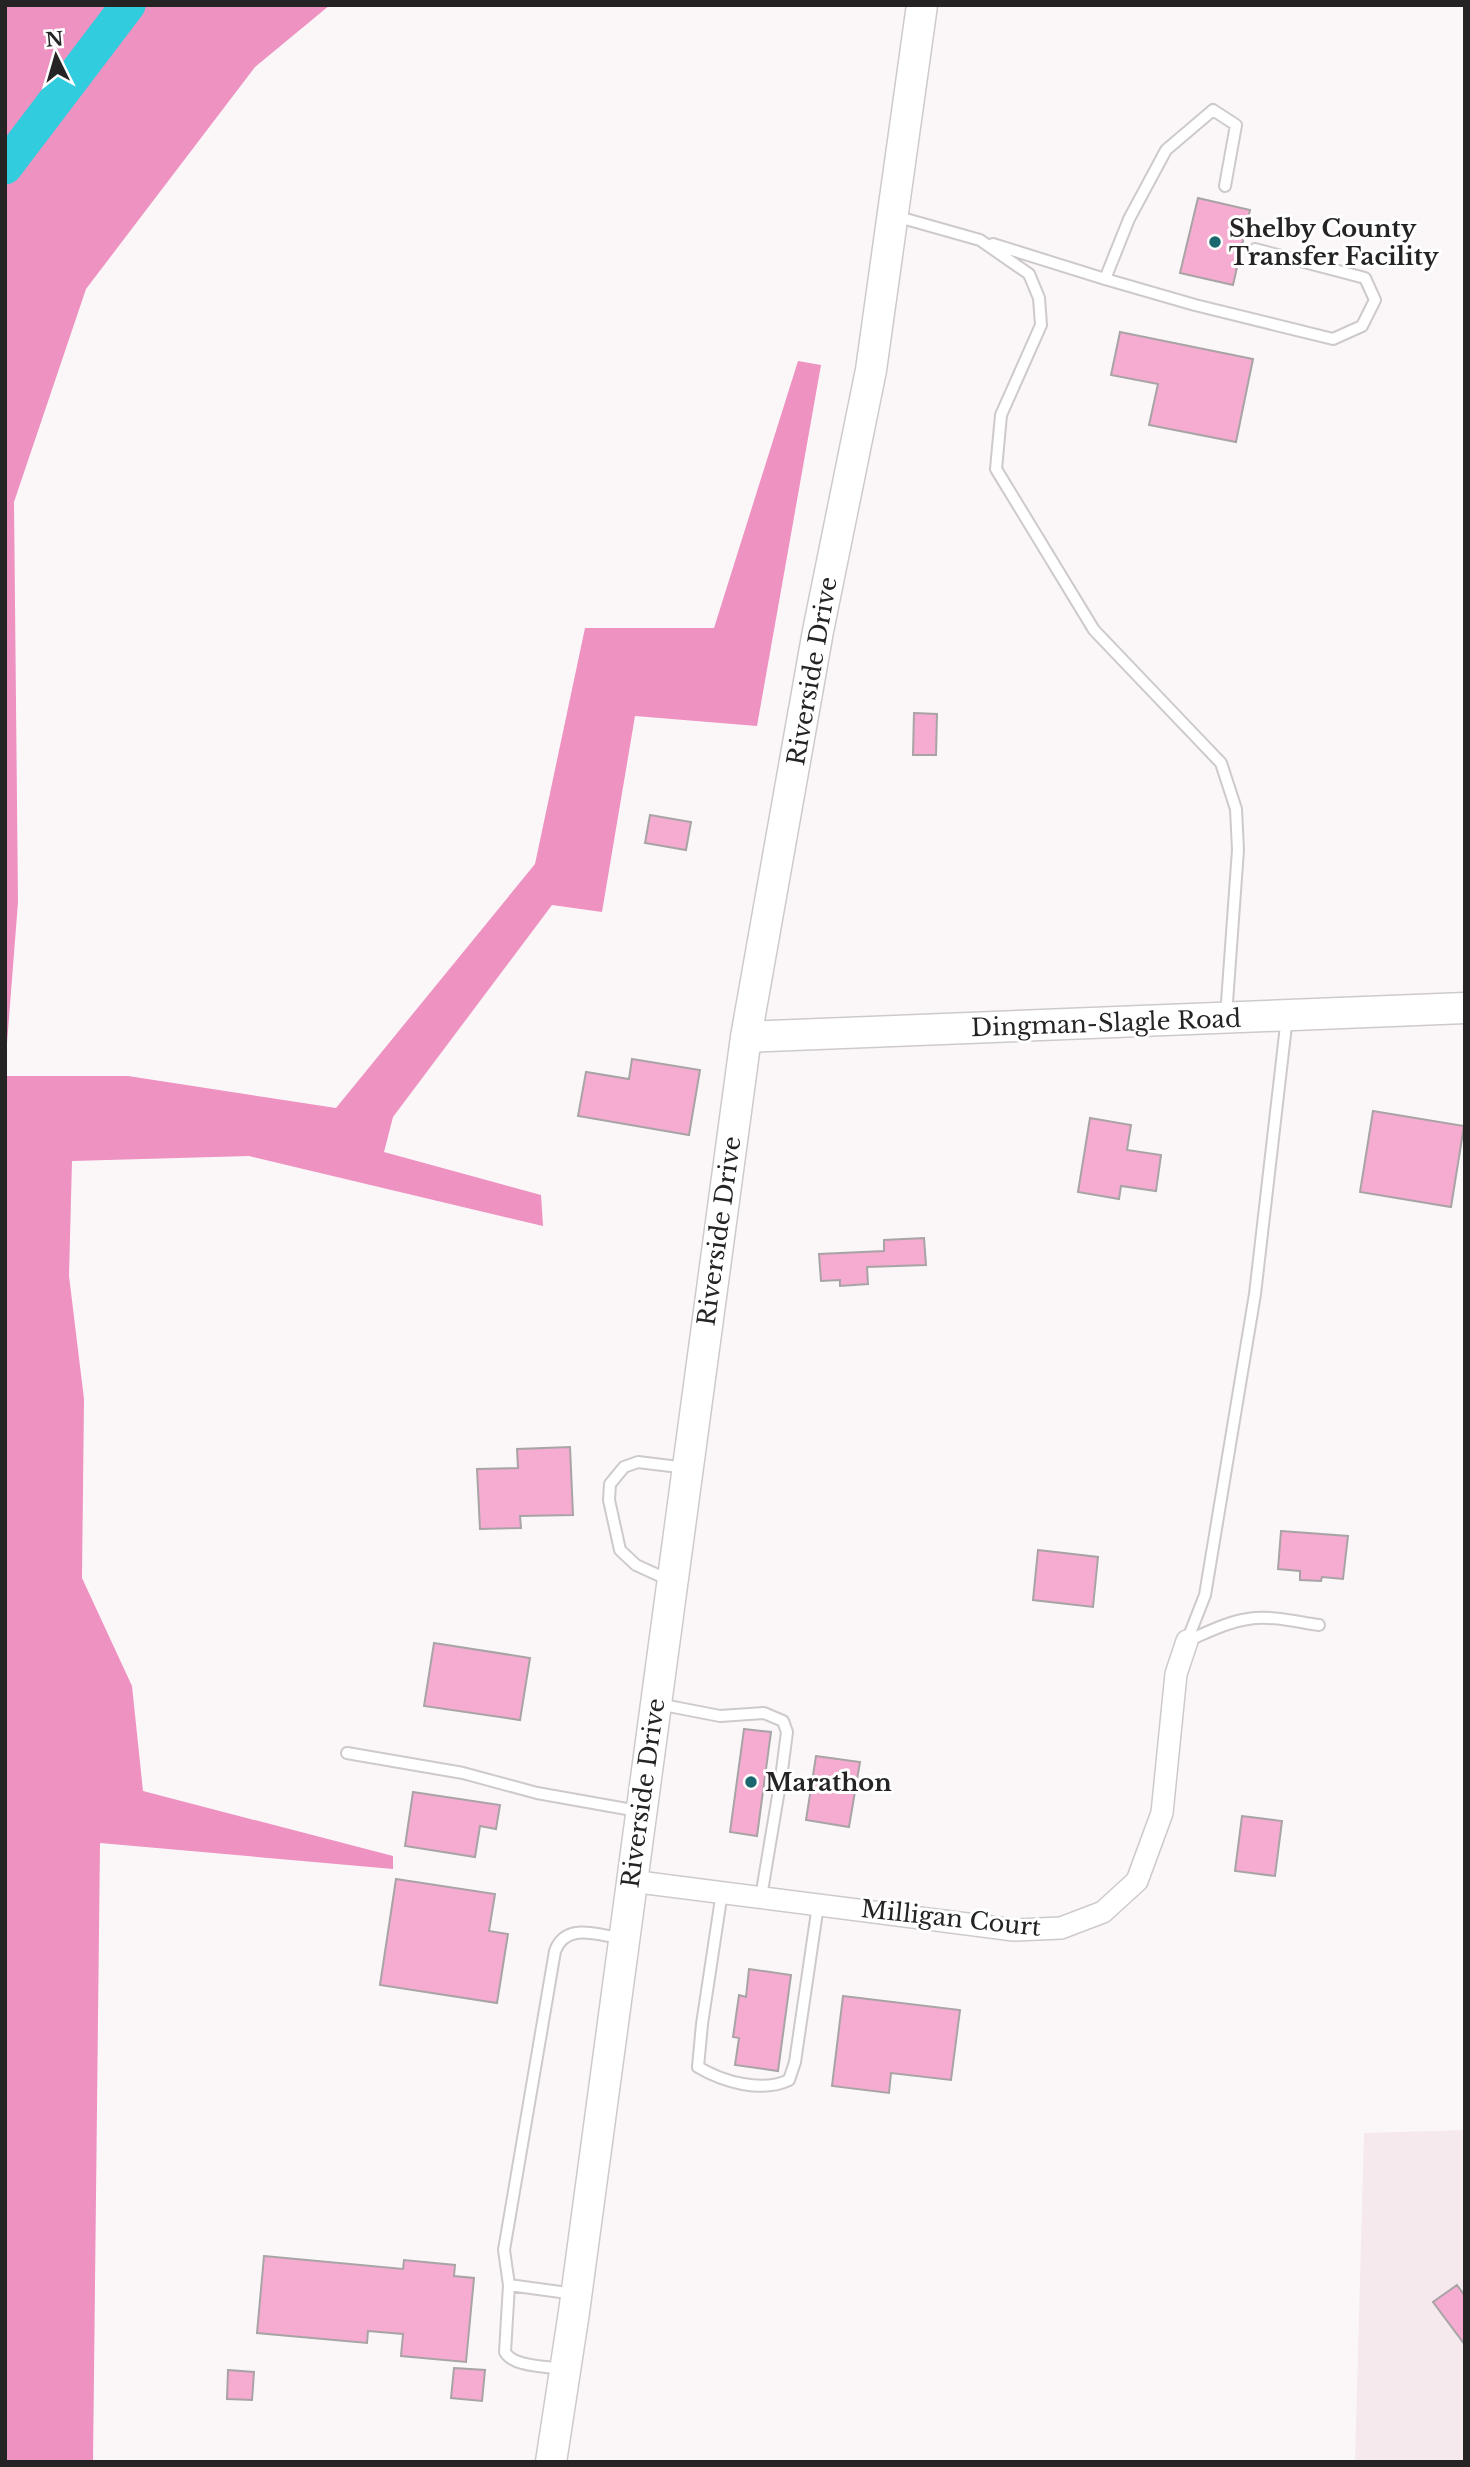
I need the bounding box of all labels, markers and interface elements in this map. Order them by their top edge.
north arrow [21,21,91,91]
text: N [45,27,65,52]
place label: Shelby County Transfer Facility [1229,214,1439,271]
marker: Shelby County Transfer Facility [1207,234,1223,250]
street label: Riverside Drive [781,575,843,767]
street label: Dingman-Slagle Road [970,1004,1242,1042]
street label: Riverside Drive [691,1135,747,1327]
street label: Riverside Drive [615,1697,671,1889]
place label: Marathon [765,1768,892,1797]
marker: Marathon [743,1774,759,1790]
street label: Milligan Court [860,1894,1042,1942]

